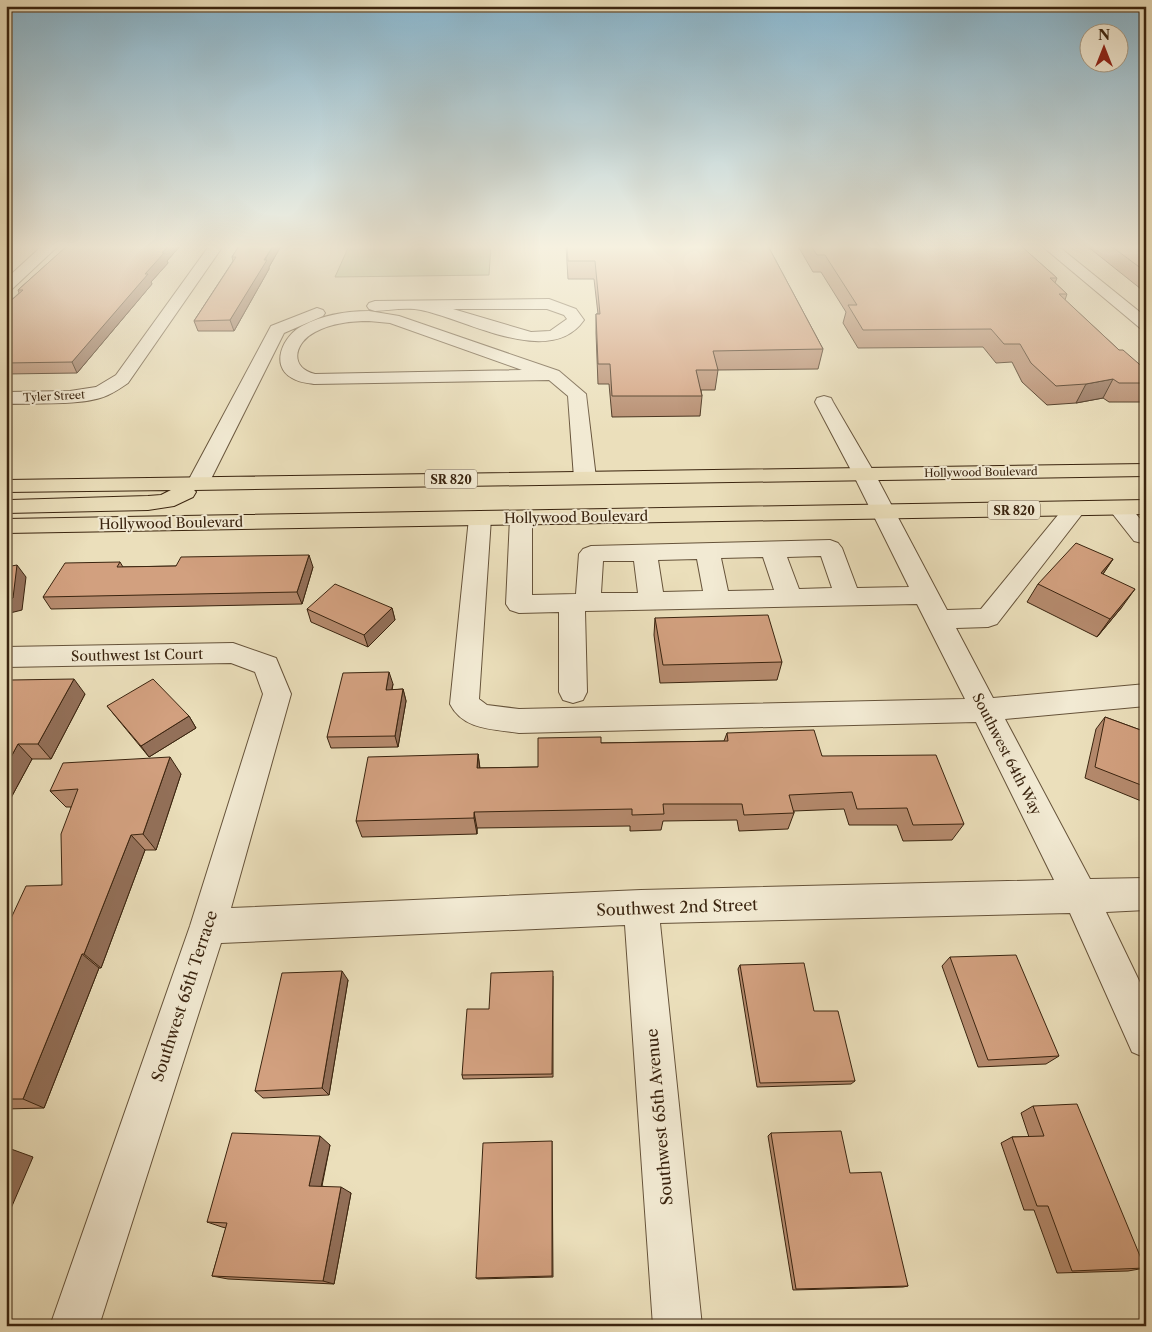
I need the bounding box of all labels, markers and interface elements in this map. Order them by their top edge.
north arrow [1080,22,1130,72]
text: N [1098,26,1110,44]
street label: Tyler Street [23,387,85,405]
street label: Hollywood Boulevard [924,464,1038,480]
road number: SR 820 [425,469,477,488]
road number: SR 820 [988,500,1040,520]
street label: Hollywood Boulevard [504,507,649,527]
street label: Hollywood Boulevard [99,513,244,533]
street label: Southwest 1st Court [71,645,203,665]
street label: Southwest 64th Way [968,690,1046,818]
street label: Southwest 2nd Street [596,894,758,920]
street label: Southwest 65th Terrace [147,908,221,1084]
street label: Southwest 65th Avenue [641,1028,677,1206]

